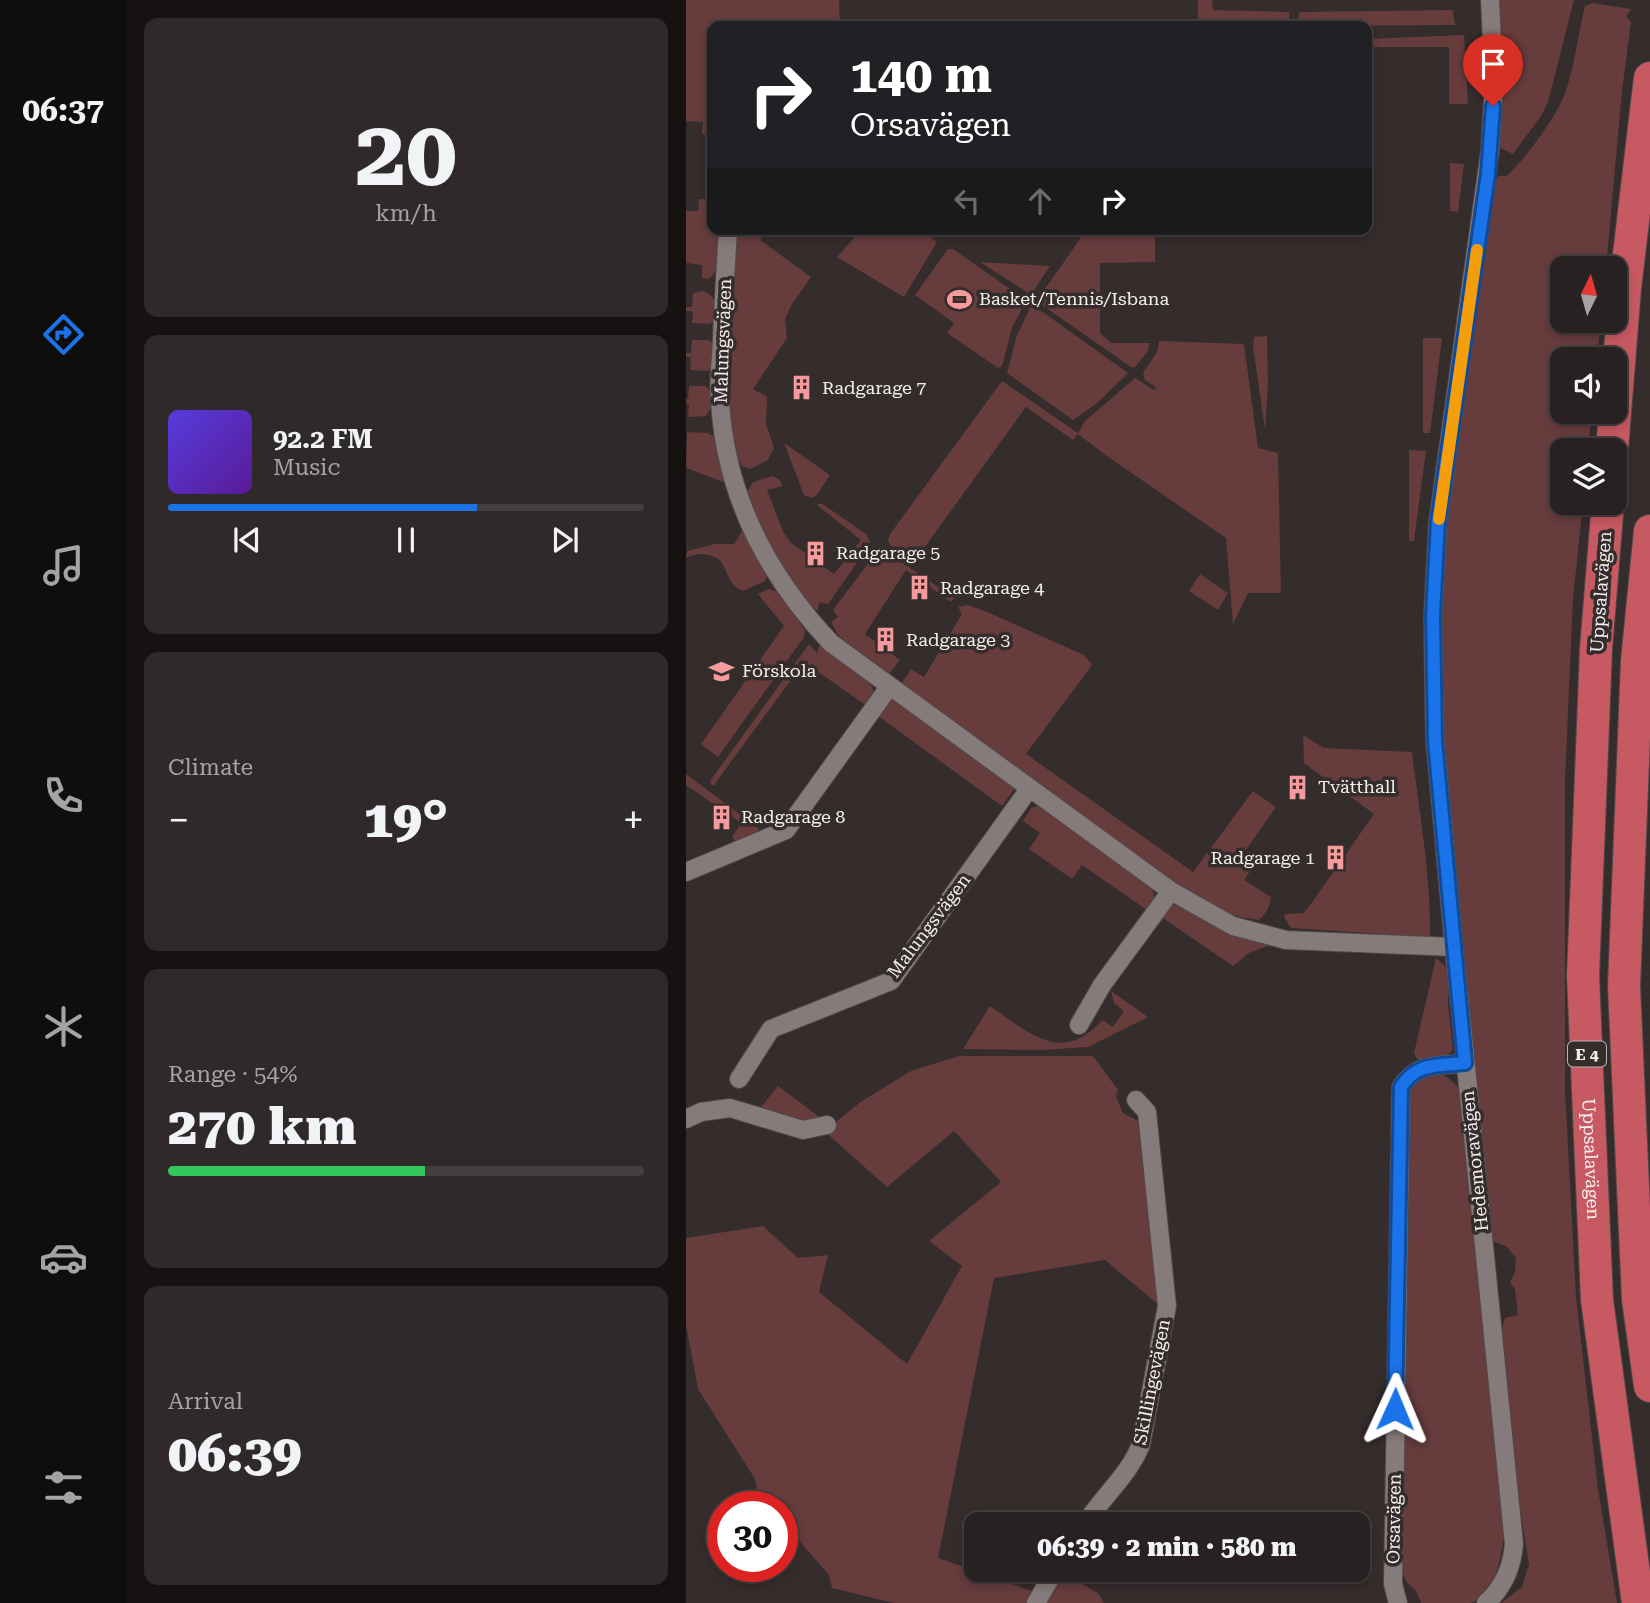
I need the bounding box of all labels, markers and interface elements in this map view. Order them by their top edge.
pin [1463,34,1523,106]
icon: arrive [1474,45,1512,83]
text: 140 m [850,47,992,104]
icon: right [735,49,826,140]
text: 06:37 [22,91,104,129]
text: 20 [355,101,457,207]
text: Orsavägen [850,106,1011,144]
icon: left [948,182,986,220]
icon: ahead [1021,182,1059,220]
icon: right [1094,182,1132,220]
text: km/h [375,200,437,227]
north arrow [1550,256,1628,332]
map controls [1550,256,1627,515]
street label: Malungsvägen [710,278,735,404]
sports icon: Basket/Tennis/Isbana [945,285,973,313]
place label: Basket/Tennis/Isbana [979,288,1169,309]
icon: directions [39,310,88,359]
button: sound [1550,347,1627,424]
building icon: Radgarage 7 [788,374,816,402]
place label: Radgarage 7 [822,377,926,398]
text: 92.2 FM [273,424,373,454]
button: layers [1550,438,1627,515]
text: Music [273,454,340,481]
icon: previous [228,521,266,559]
icon: pause [387,521,425,559]
icon: next [546,521,584,559]
street label: Uppsalavägen [1586,530,1615,653]
building icon: Radgarage 5 [802,539,830,567]
icon: music [39,541,88,590]
place label: Radgarage 5 [836,542,940,563]
building icon: Radgarage 4 [906,574,934,602]
place label: Radgarage 4 [940,577,1044,598]
building icon: Radgarage 3 [872,626,900,654]
place label: Radgarage 3 [906,629,1010,650]
school or university icon: Förskola [708,657,736,685]
place label: Förskola [742,660,816,681]
text: Climate [168,754,253,781]
icon: phone [39,771,88,820]
building icon: Tvätthall [1284,773,1312,801]
place label: Tvätthall [1318,776,1396,797]
text: 19° [364,789,448,850]
text: − [168,798,189,842]
text: + [623,798,644,842]
building icon: Radgarage 8 [707,803,735,831]
place label: Radgarage 8 [741,806,845,827]
building icon: Radgarage 1 [1321,844,1349,872]
place label: Radgarage 1 [1211,847,1315,868]
street label: Malungsvägen [883,869,975,982]
icon: climate [39,1002,88,1051]
road number: E 4 [1568,1042,1606,1066]
text: Range · 54% [168,1061,297,1088]
street label: Hedemoravägen [1457,1089,1492,1232]
text: 270 km [168,1096,356,1157]
street label: Uppsalavägen [1578,1098,1605,1221]
icon: car [39,1233,88,1282]
street label: Skillingevägen [1129,1317,1174,1446]
position arrow [1358,1372,1432,1446]
text: Arrival [168,1388,243,1415]
text: 06:39 [168,1423,302,1484]
icon: filters [39,1463,88,1512]
street label: Orsavägen [1382,1473,1405,1564]
speed limit sign: 30 [707,1491,798,1582]
text: 06:39 · 2 min · 580 m [1037,1532,1297,1562]

